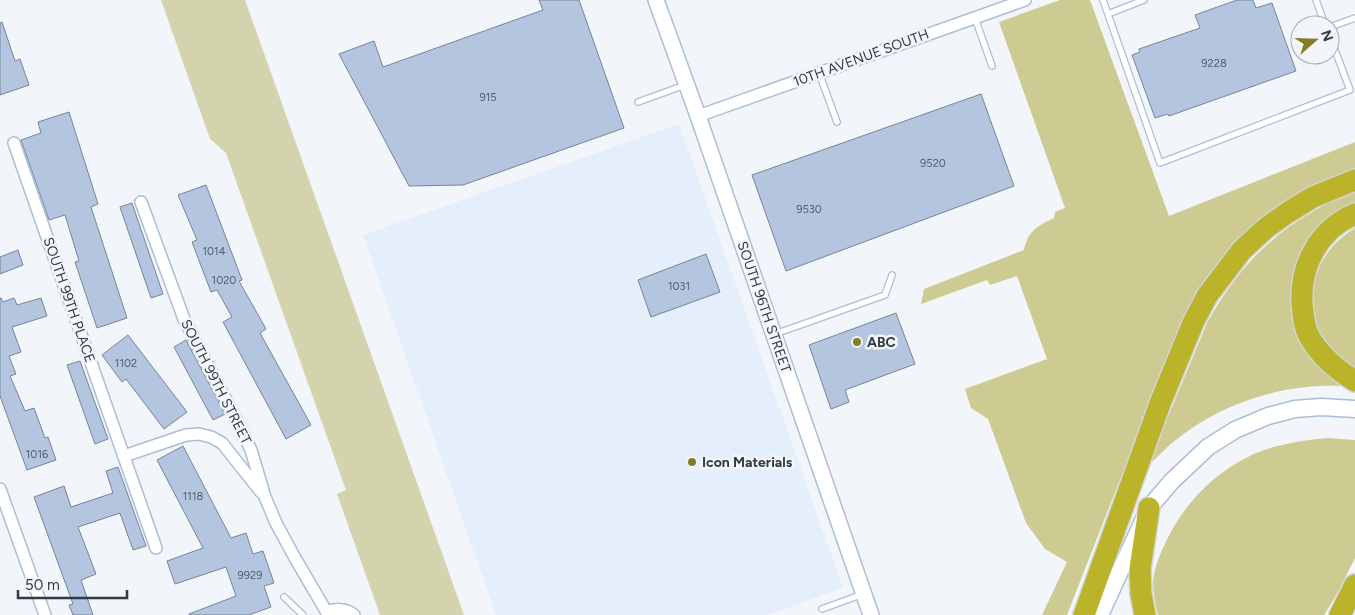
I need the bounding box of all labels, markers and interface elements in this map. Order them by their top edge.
north arrow [1290,15,1340,65]
street label: 10TH AVENUE SOUTH [791,26,931,90]
text: N [1317,28,1337,44]
house number: 9228 [1201,57,1227,70]
house number: 915 [479,91,497,104]
house number: 9520 [920,157,946,170]
house number: 9530 [796,203,822,216]
street label: SOUTH 99TH PLACE [40,235,98,365]
street label: SOUTH 96TH STREET [734,239,795,375]
house number: 1014 [203,245,226,258]
house number: 1020 [212,274,236,287]
house number: 1031 [668,280,690,293]
street label: SOUTH 99TH STREET [177,317,255,448]
place label: ABC [867,334,896,351]
marker: ABC [851,336,863,348]
house number: 1102 [115,357,137,370]
house number: 1016 [26,448,48,461]
place label: Icon Materials [702,454,793,471]
marker: Icon Materials [686,456,698,468]
house number: 1118 [183,490,203,503]
scale bar [18,568,126,600]
house number: 9929 [238,569,262,582]
text: 50 m [25,576,60,594]

